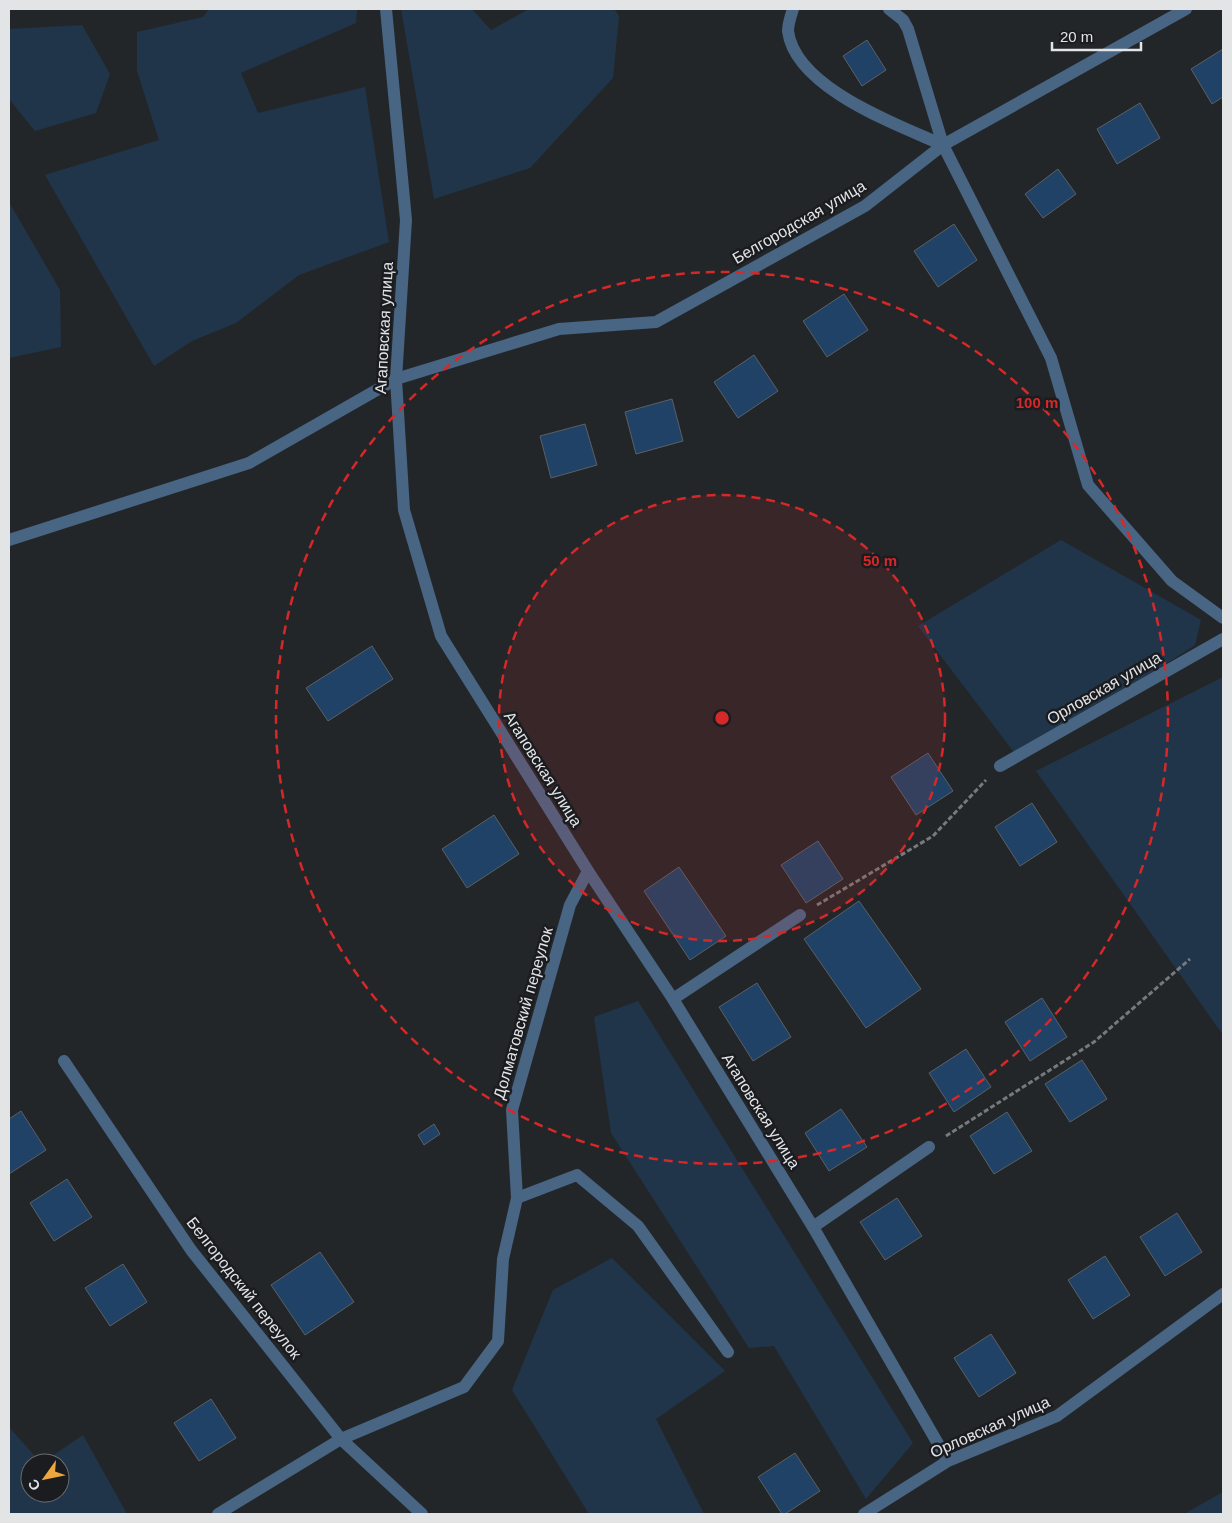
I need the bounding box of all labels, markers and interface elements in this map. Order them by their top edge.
scale bar [1052,20,1141,52]
text: 20 m [1060,28,1093,45]
street label: Белгородская улица [729,177,869,267]
street label: Агаповская улица [372,261,396,394]
text: 100 m [1016,394,1058,411]
text: 50 m [863,552,897,569]
street label: Орловская улица [1044,648,1164,728]
street label: Агаповская улица [501,708,585,830]
centre of rings [713,709,731,727]
street label: Долматовский переулок [490,924,556,1101]
street label: Агаповская улица [719,1050,803,1172]
street label: Белгородский переулок [183,1214,305,1363]
street label: Орловская улица [928,1393,1052,1461]
north arrow [20,1453,70,1503]
text: С [25,1476,44,1494]

